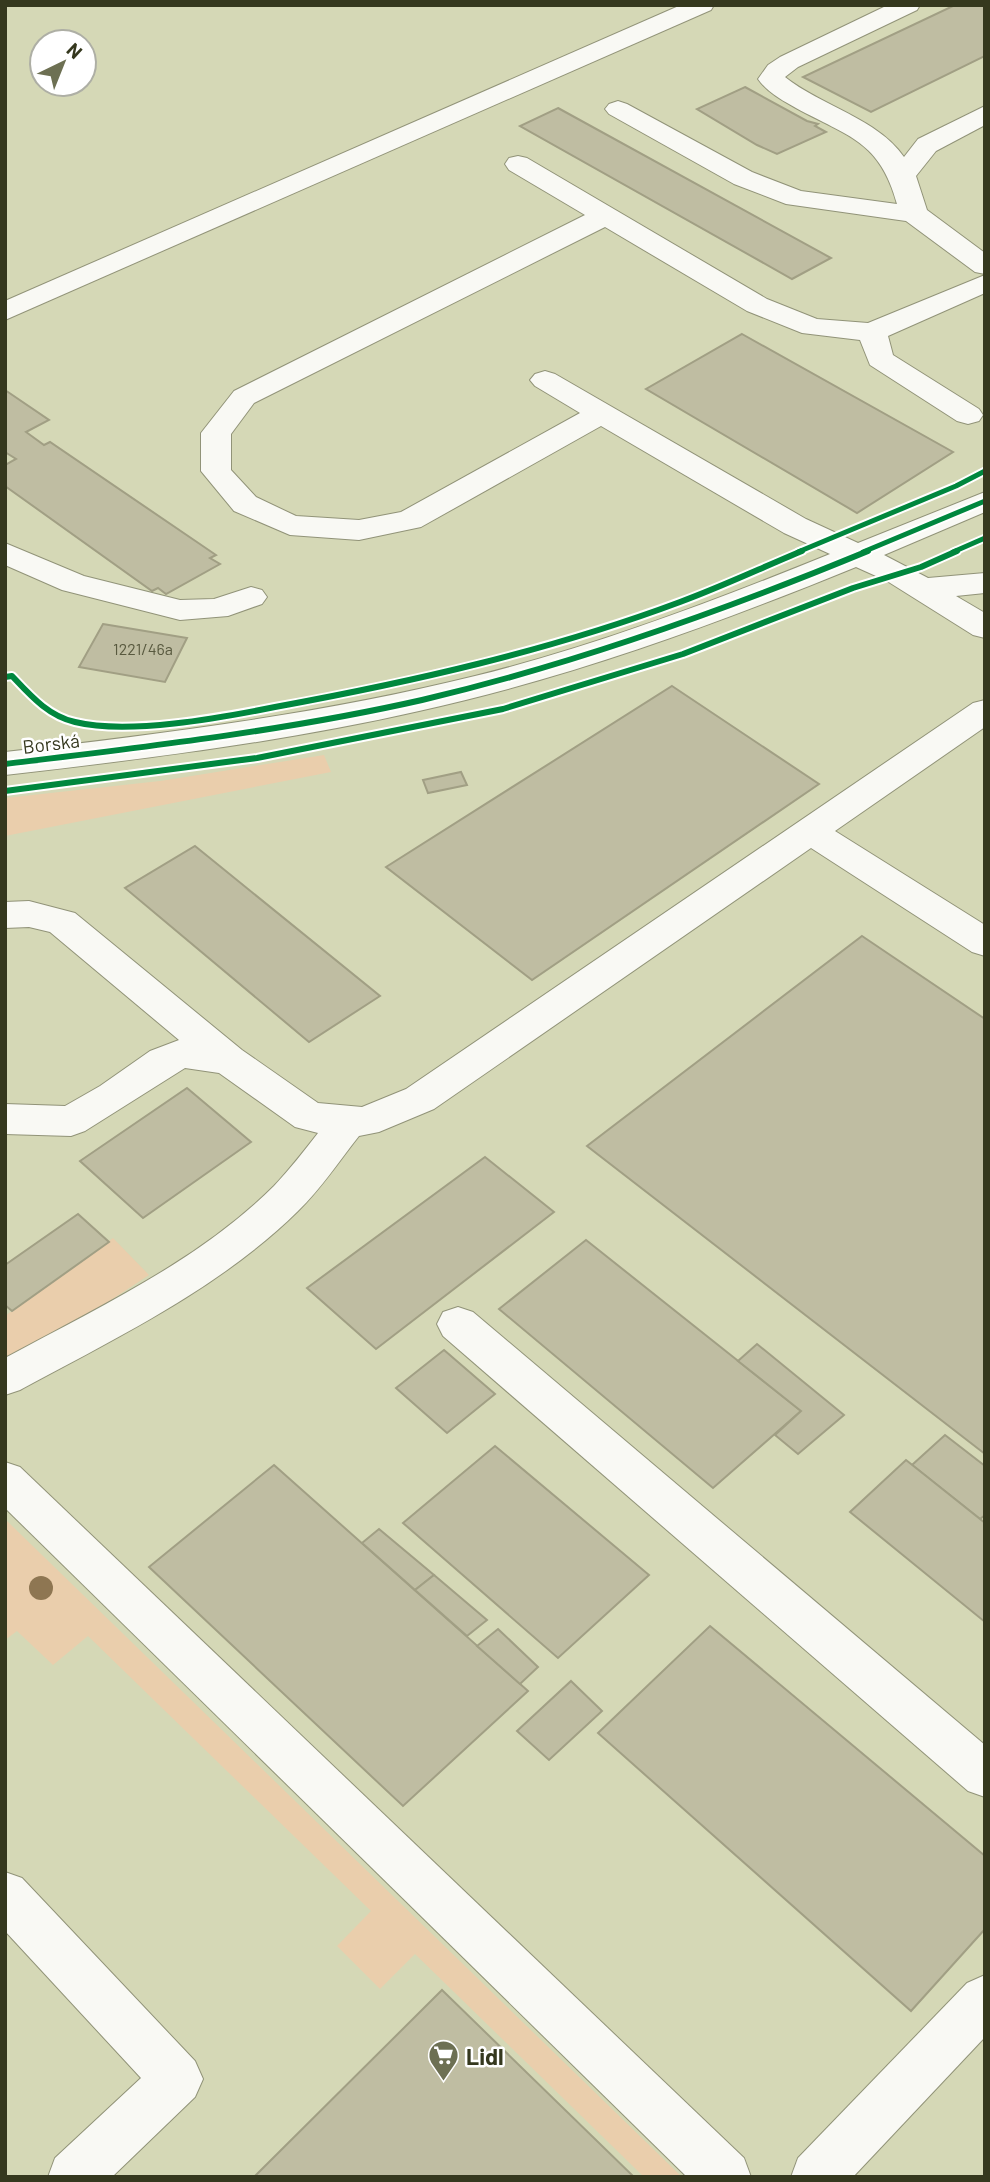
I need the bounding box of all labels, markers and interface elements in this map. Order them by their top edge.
north arrow [28,28,98,98]
text: N [62,37,87,63]
house number: 1221/46a [113,639,173,658]
street label: Borská [21,728,81,758]
supermarket icon: Lidl [426,2039,460,2083]
place label: Lidl [466,2042,504,2070]

